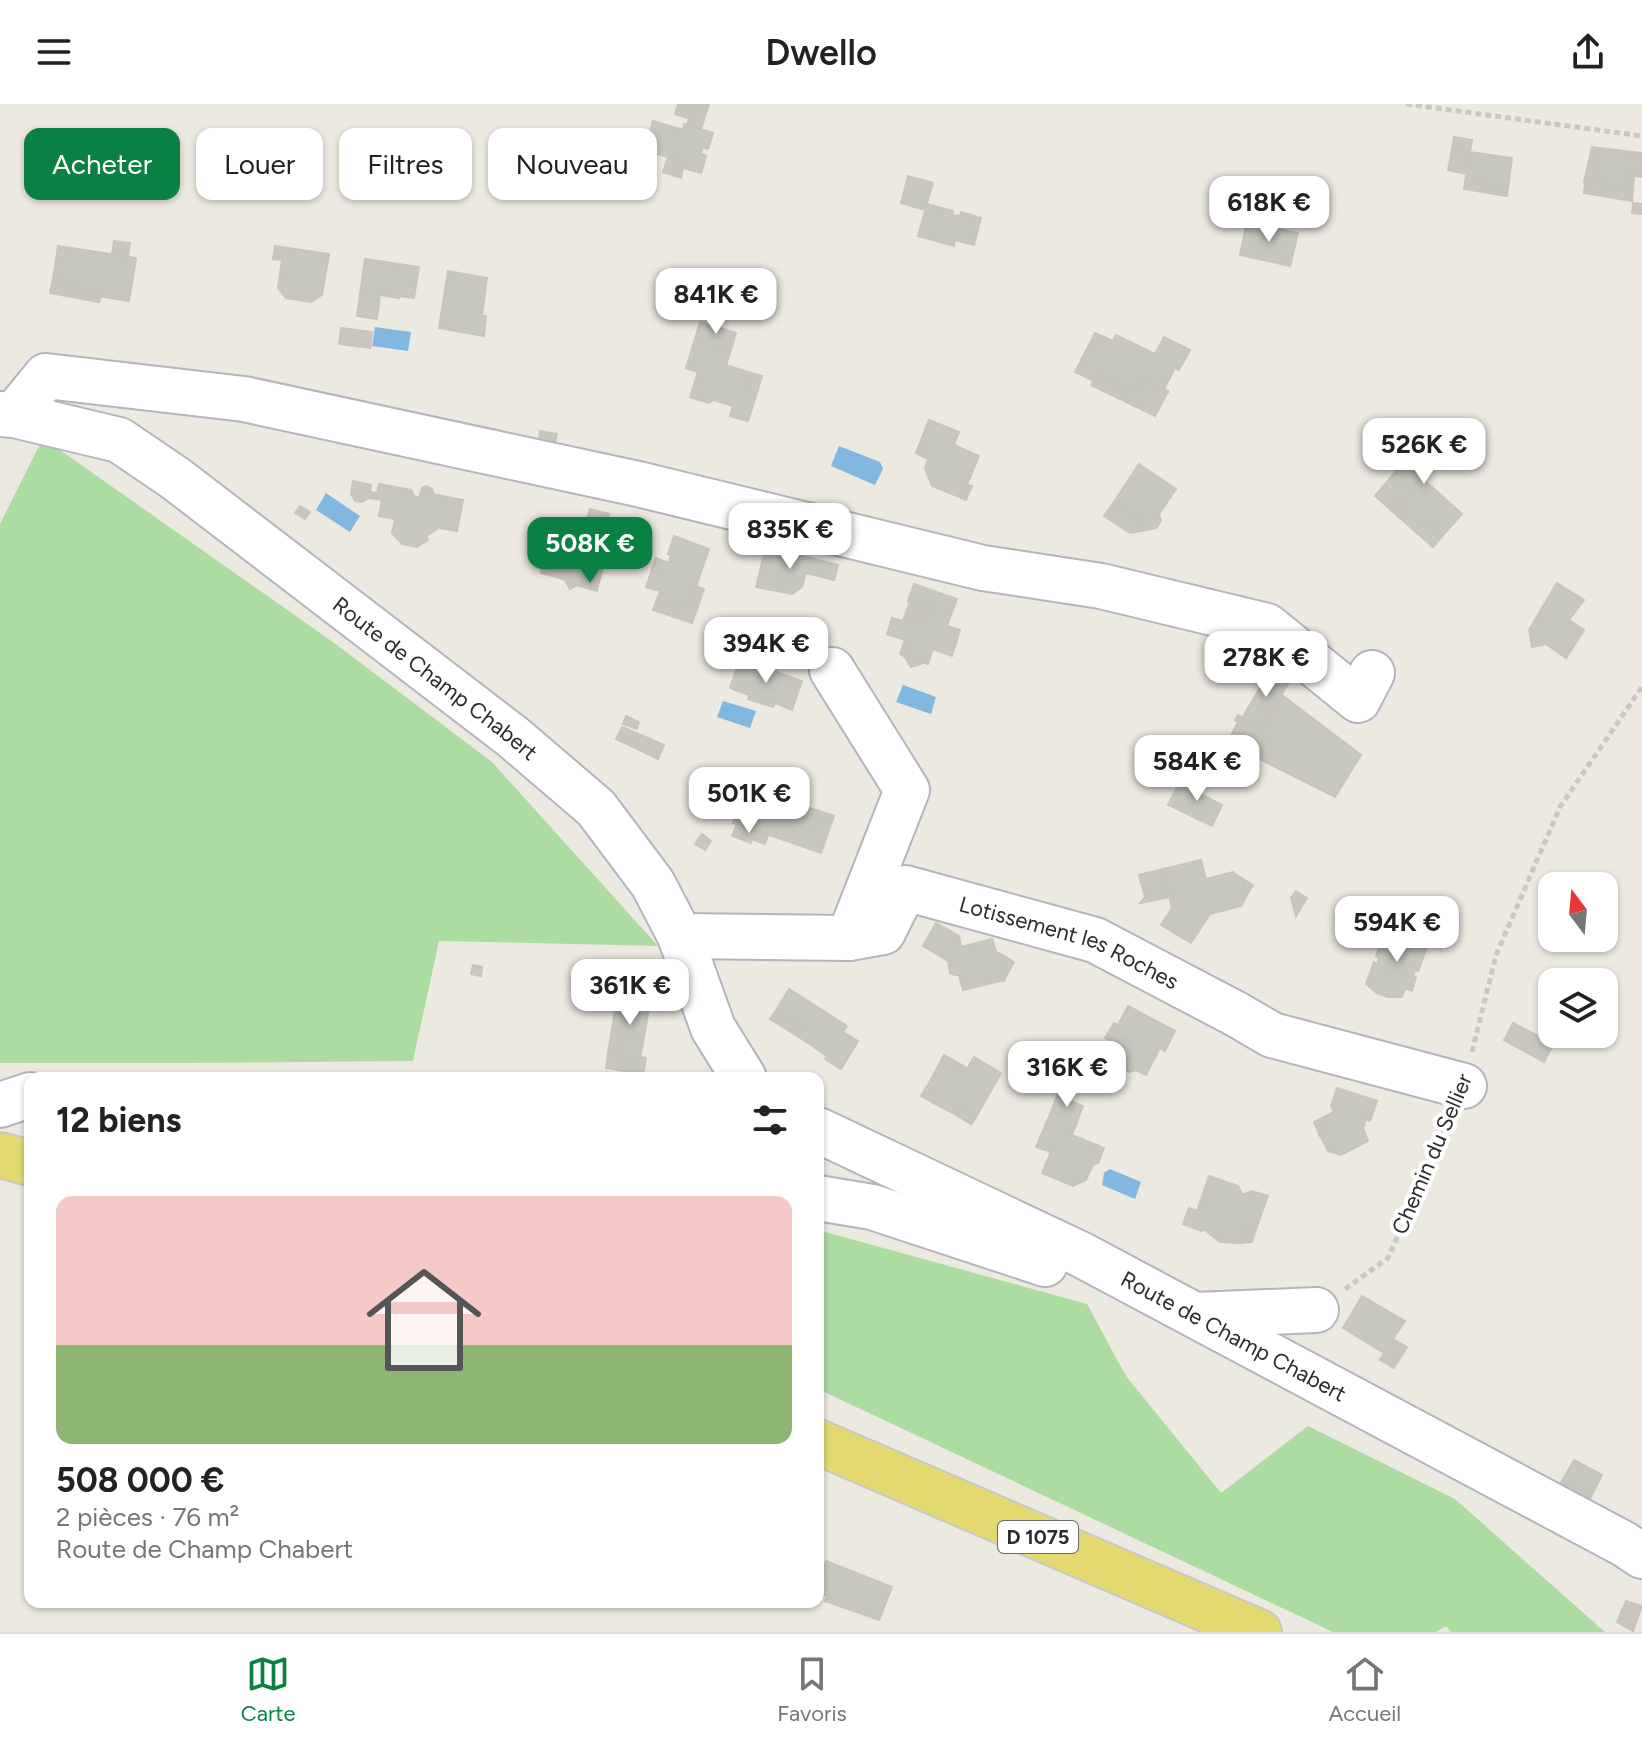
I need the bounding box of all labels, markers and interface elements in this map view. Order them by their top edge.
icon: menu [32,30,76,74]
icon: share [1566,30,1610,74]
text: Dwello [765,31,877,74]
chip: Acheter [24,128,180,200]
chip: Louer [196,128,323,200]
chip: Filtres [339,128,472,200]
chip: Nouveau [488,128,657,200]
pin: 618K € [1204,176,1334,244]
text: 618K € [1227,186,1311,218]
pin: 841K € [651,268,781,336]
text: 841K € [674,278,758,310]
pin: 526K € [1359,418,1489,486]
text: 526K € [1381,428,1467,460]
pin: 835K € [725,503,855,571]
text: 835K € [746,513,834,545]
pin: 508K € [525,517,655,585]
text: 508K € [545,527,635,559]
street label: Route de Champ Chabert [328,590,543,766]
pin: 394K € [701,617,831,685]
text: 394K € [722,627,810,659]
pin: 278K € [1201,631,1331,699]
text: 278K € [1223,641,1310,673]
pin: 584K € [1132,735,1262,803]
text: 584K € [1152,745,1242,777]
pin: 501K € [684,767,814,835]
text: 501K € [707,777,791,809]
north arrow [1538,872,1618,952]
map controls [1538,872,1618,1048]
street label: Lotissement les Roches [956,890,1183,995]
pin: 594K € [1332,896,1462,964]
text: 594K € [1353,906,1441,938]
pin: 361K € [565,959,695,1027]
button: layers [1538,968,1618,1048]
text: 361K € [589,969,671,1001]
pin: 316K € [1002,1041,1132,1109]
text: 316K € [1026,1051,1108,1083]
street label: Chemin du Sellier [1386,1069,1478,1238]
icon: filters [748,1098,792,1142]
text: 12 biens [56,1100,181,1141]
icon: home [352,1248,496,1392]
street label: Route de Champ Chabert [1116,1265,1351,1407]
text: 508 000 € [56,1460,225,1501]
text: 2 pièces · 76 m² [56,1501,239,1533]
road number: D 1075 [998,1521,1078,1553]
text: Route de Champ Chabert [56,1533,353,1565]
tab: Carte [241,1652,296,1727]
tab: Favoris [777,1652,847,1727]
tab: Accueil [1328,1652,1401,1727]

